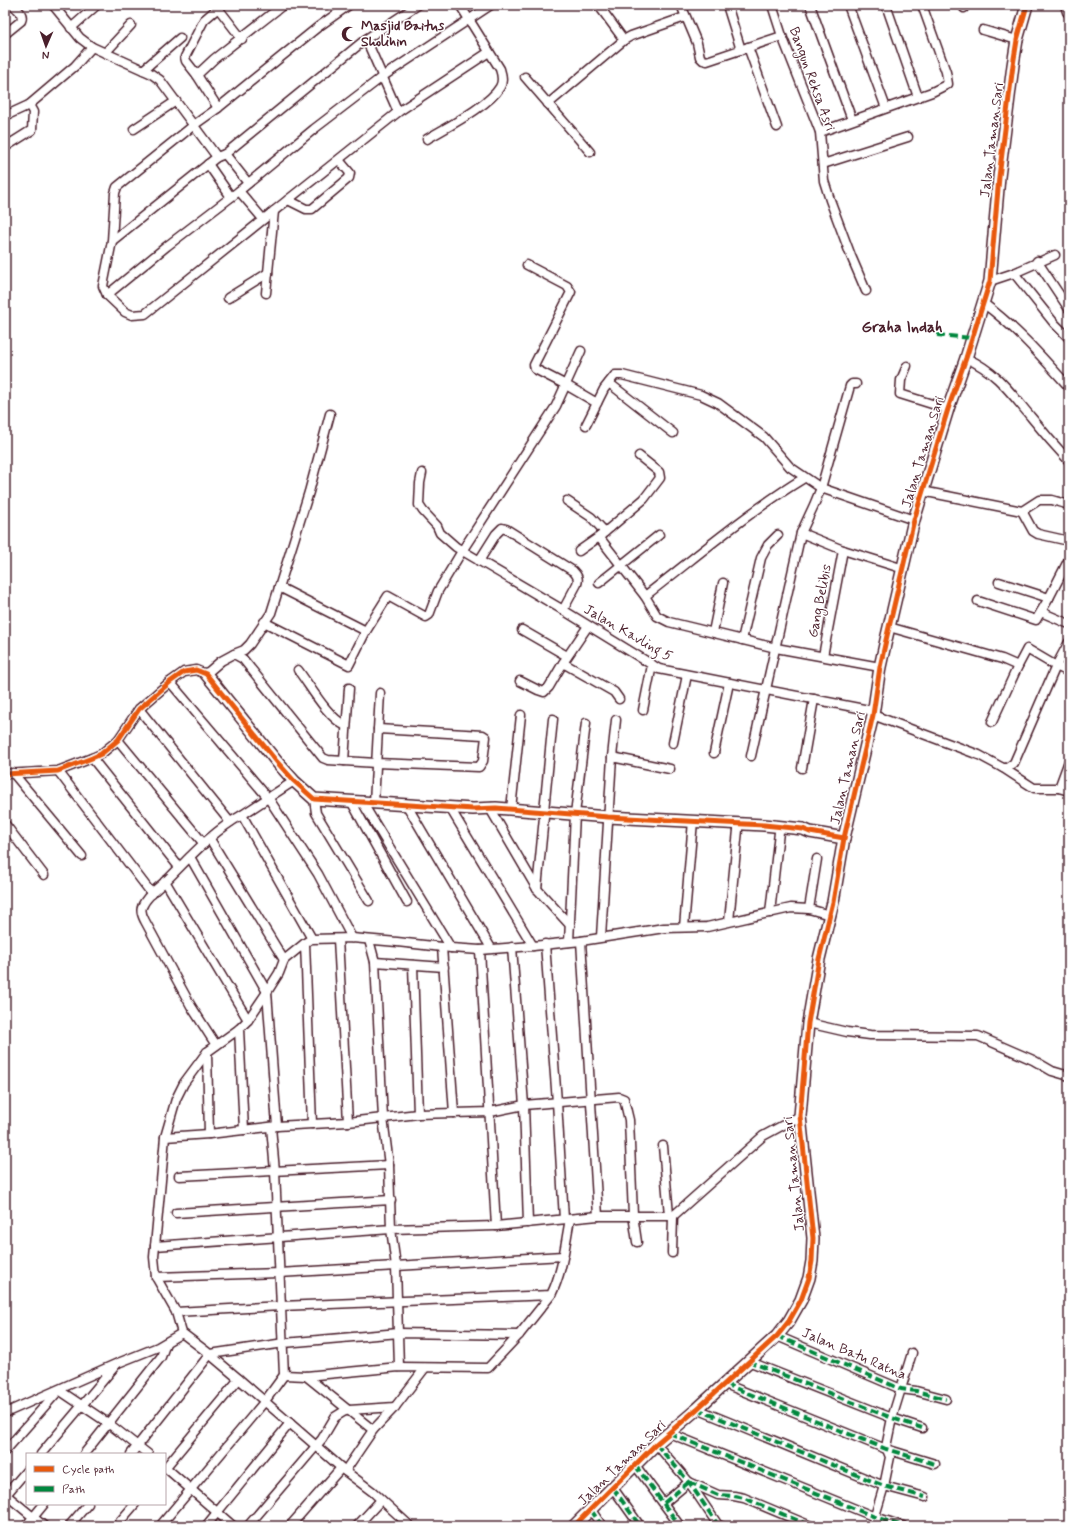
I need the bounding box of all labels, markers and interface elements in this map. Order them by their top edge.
place label: Masjid Baitus Sholihin [361,17,445,51]
street label: Bangun Reksa Asri [784,24,839,134]
mosque icon: Masjid Baitus Sholihin [340,25,358,43]
north arrow [26,26,66,66]
text: N [42,48,50,62]
street label: Jalan Taman Sari [976,81,1008,199]
district label: Graha Indah [861,317,943,338]
street label: Jalan Taman Sari [897,394,949,510]
street label: Gang Belibis [804,563,837,640]
street label: Jalan Kavling 5 [579,600,676,667]
street label: Jalan Taman Sari [826,710,870,826]
street label: Jalan Taman Sari [779,1116,809,1232]
street label: Jalan Batu Ratna [799,1324,909,1384]
street label: Jalan Taman Sari [574,1416,670,1510]
legend [26,1453,166,1505]
text: Cycle path [62,1462,114,1478]
text: Path [62,1482,85,1498]

